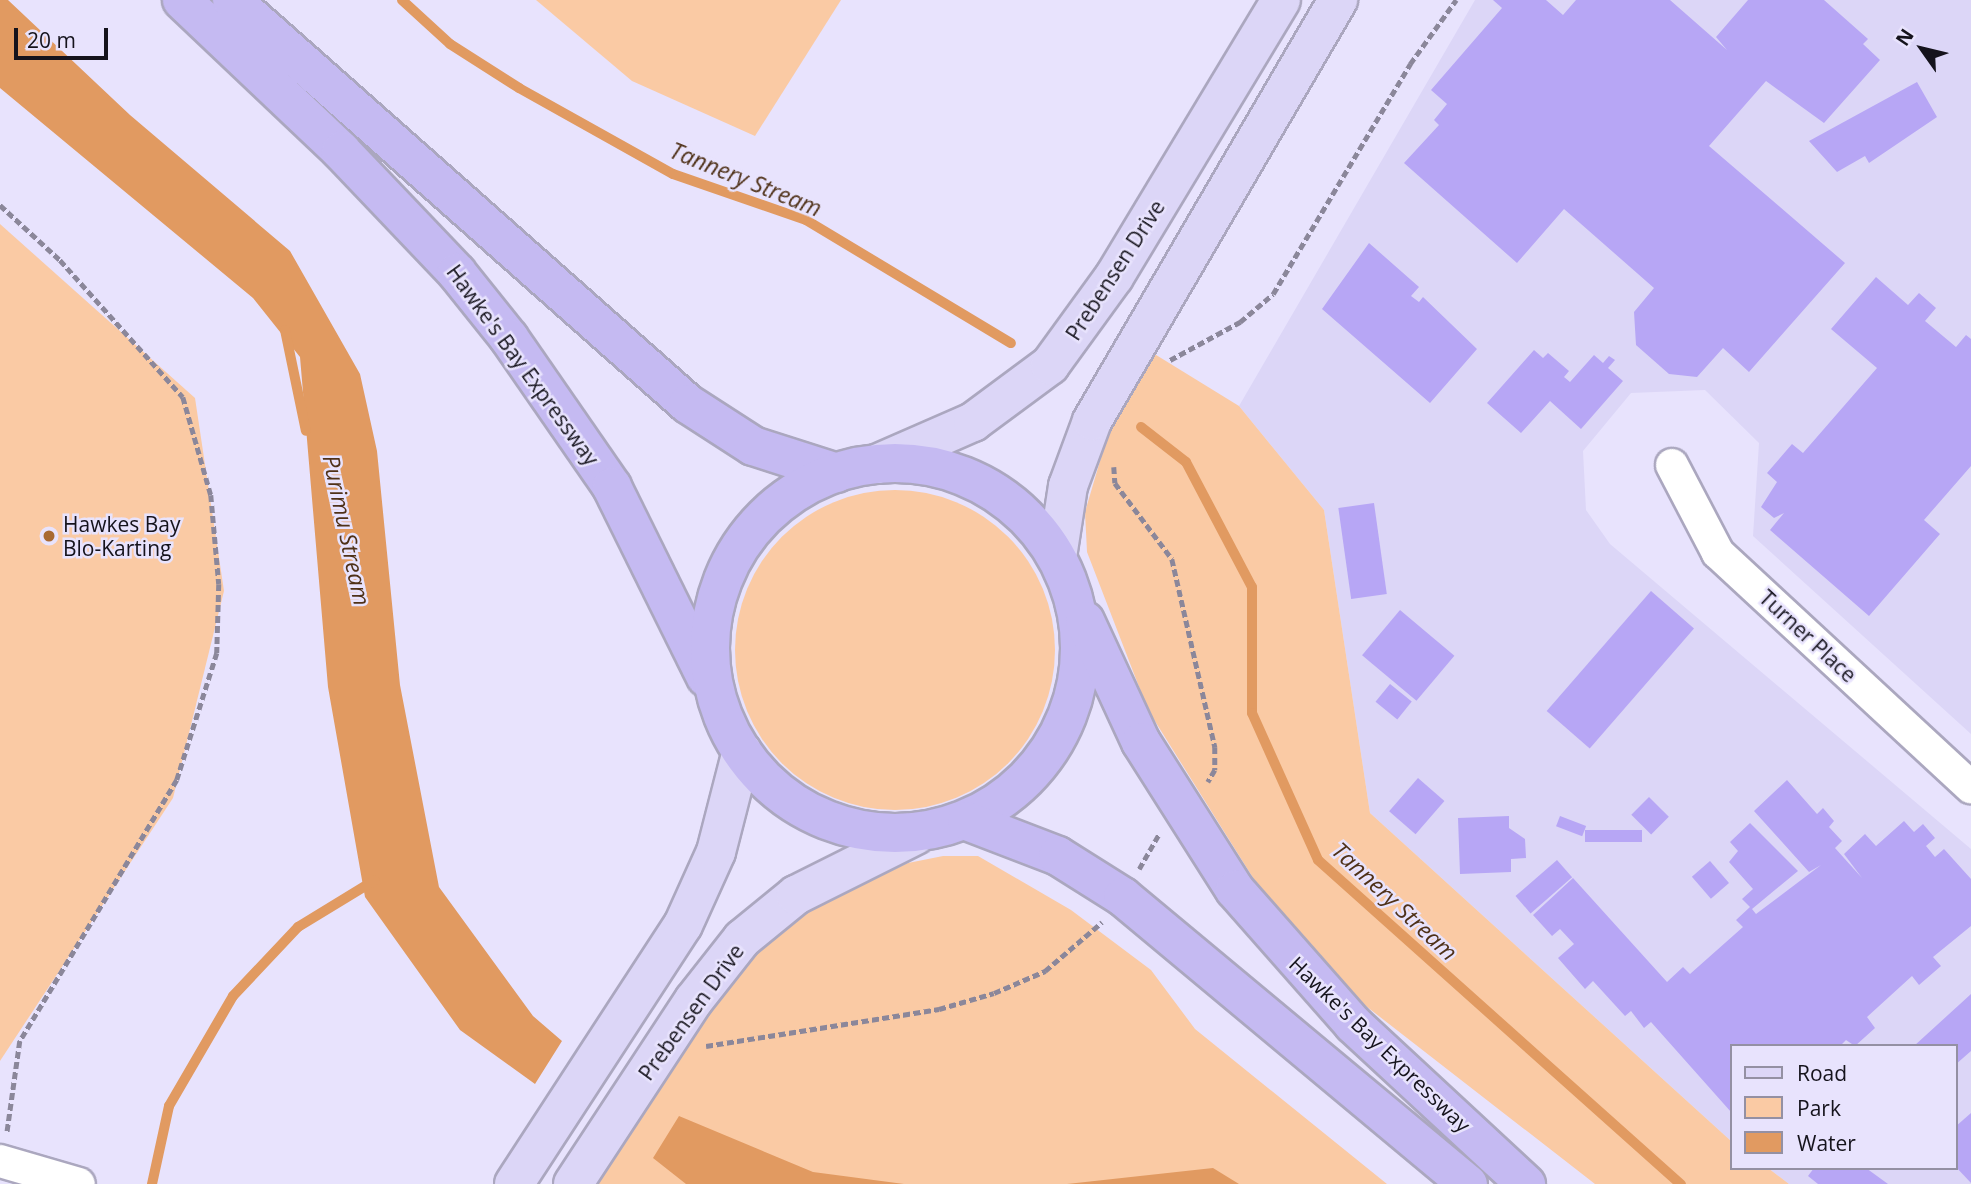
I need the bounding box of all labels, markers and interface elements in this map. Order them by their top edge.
scale bar [18,14,112,58]
north arrow [1887,14,1957,84]
text: N [1889,24,1920,51]
text: 20 m [27,26,76,54]
water label: Tannery Stream [666,136,826,222]
street label: Prebensen Drive [1060,195,1170,345]
street label: Hawke's Bay Expressway [442,260,604,470]
water label: Purimu Stream [318,452,376,608]
place label: Hawkes Bay Blo-Karting [63,511,180,561]
marker: Hawkes Bay Blo-Karting [41,528,57,544]
street label: Turner Place [1754,585,1862,687]
water label: Tannery Stream [1327,836,1463,966]
street label: Prebensen Drive [633,939,749,1085]
street label: Hawke's Bay Expressway [1284,951,1476,1137]
legend [1730,1044,1957,1170]
text: Road [1797,1059,1847,1087]
text: Park [1797,1094,1841,1122]
text: Water [1797,1129,1856,1157]

